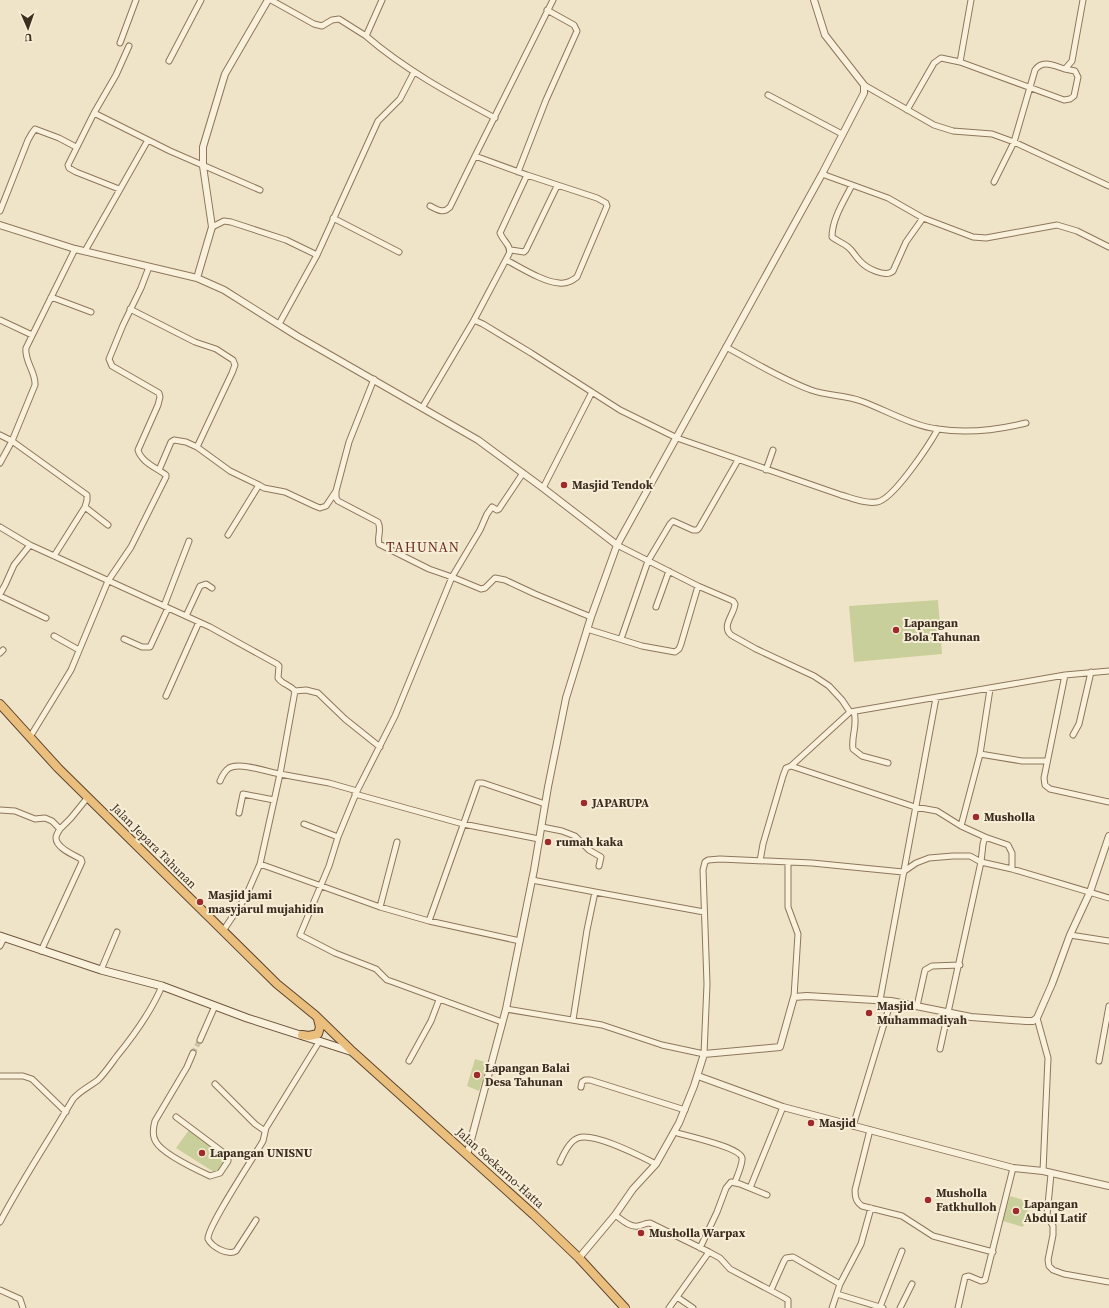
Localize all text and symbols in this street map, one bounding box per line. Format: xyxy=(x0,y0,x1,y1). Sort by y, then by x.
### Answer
north arrow xyxy=(8,8,48,48)
text: U xyxy=(24,30,33,45)
place label: Masjid Tendok xyxy=(572,477,654,493)
marker: Masjid Tendok xyxy=(559,480,569,490)
district label: TAHUNAN xyxy=(386,537,460,557)
place label: Lapangan Bola Tahunan xyxy=(904,615,981,645)
marker: Lapangan Bola Tahunan xyxy=(891,625,901,635)
place label: JAPARUPA xyxy=(591,795,649,811)
marker: JAPARUPA xyxy=(579,798,589,808)
street label: Jalan Jepara Tahunan xyxy=(107,799,200,892)
place label: Musholla xyxy=(984,809,1036,825)
marker: Musholla xyxy=(971,812,981,822)
place label: rumah kaka xyxy=(556,834,624,850)
marker: rumah kaka xyxy=(543,837,553,847)
place label: Masjid jami masyjarul mujahidin xyxy=(208,887,324,917)
marker: Masjid jami masyjarul mujahidin xyxy=(195,897,205,907)
place label: Masjid Muhammadiyah xyxy=(877,998,968,1028)
marker: Masjid Muhammadiyah xyxy=(864,1008,874,1018)
place label: Lapangan Balai Desa Tahunan xyxy=(485,1060,570,1090)
marker: Lapangan Balai Desa Tahunan xyxy=(472,1070,482,1080)
place label: Masjid xyxy=(819,1115,856,1131)
marker: Masjid xyxy=(806,1118,816,1128)
street label: Jalan Soekarno-Hatta xyxy=(452,1123,548,1212)
place label: Lapangan UNISNU xyxy=(210,1145,313,1161)
marker: Lapangan UNISNU xyxy=(197,1148,207,1158)
place label: Musholla Fatkhulloh xyxy=(936,1185,997,1215)
marker: Musholla Fatkhulloh xyxy=(923,1195,933,1205)
place label: Lapangan Abdul Latif xyxy=(1024,1196,1088,1226)
marker: Lapangan Abdul Latif xyxy=(1011,1206,1021,1216)
place label: Musholla Warpax xyxy=(649,1225,746,1241)
marker: Musholla Warpax xyxy=(636,1228,646,1238)

